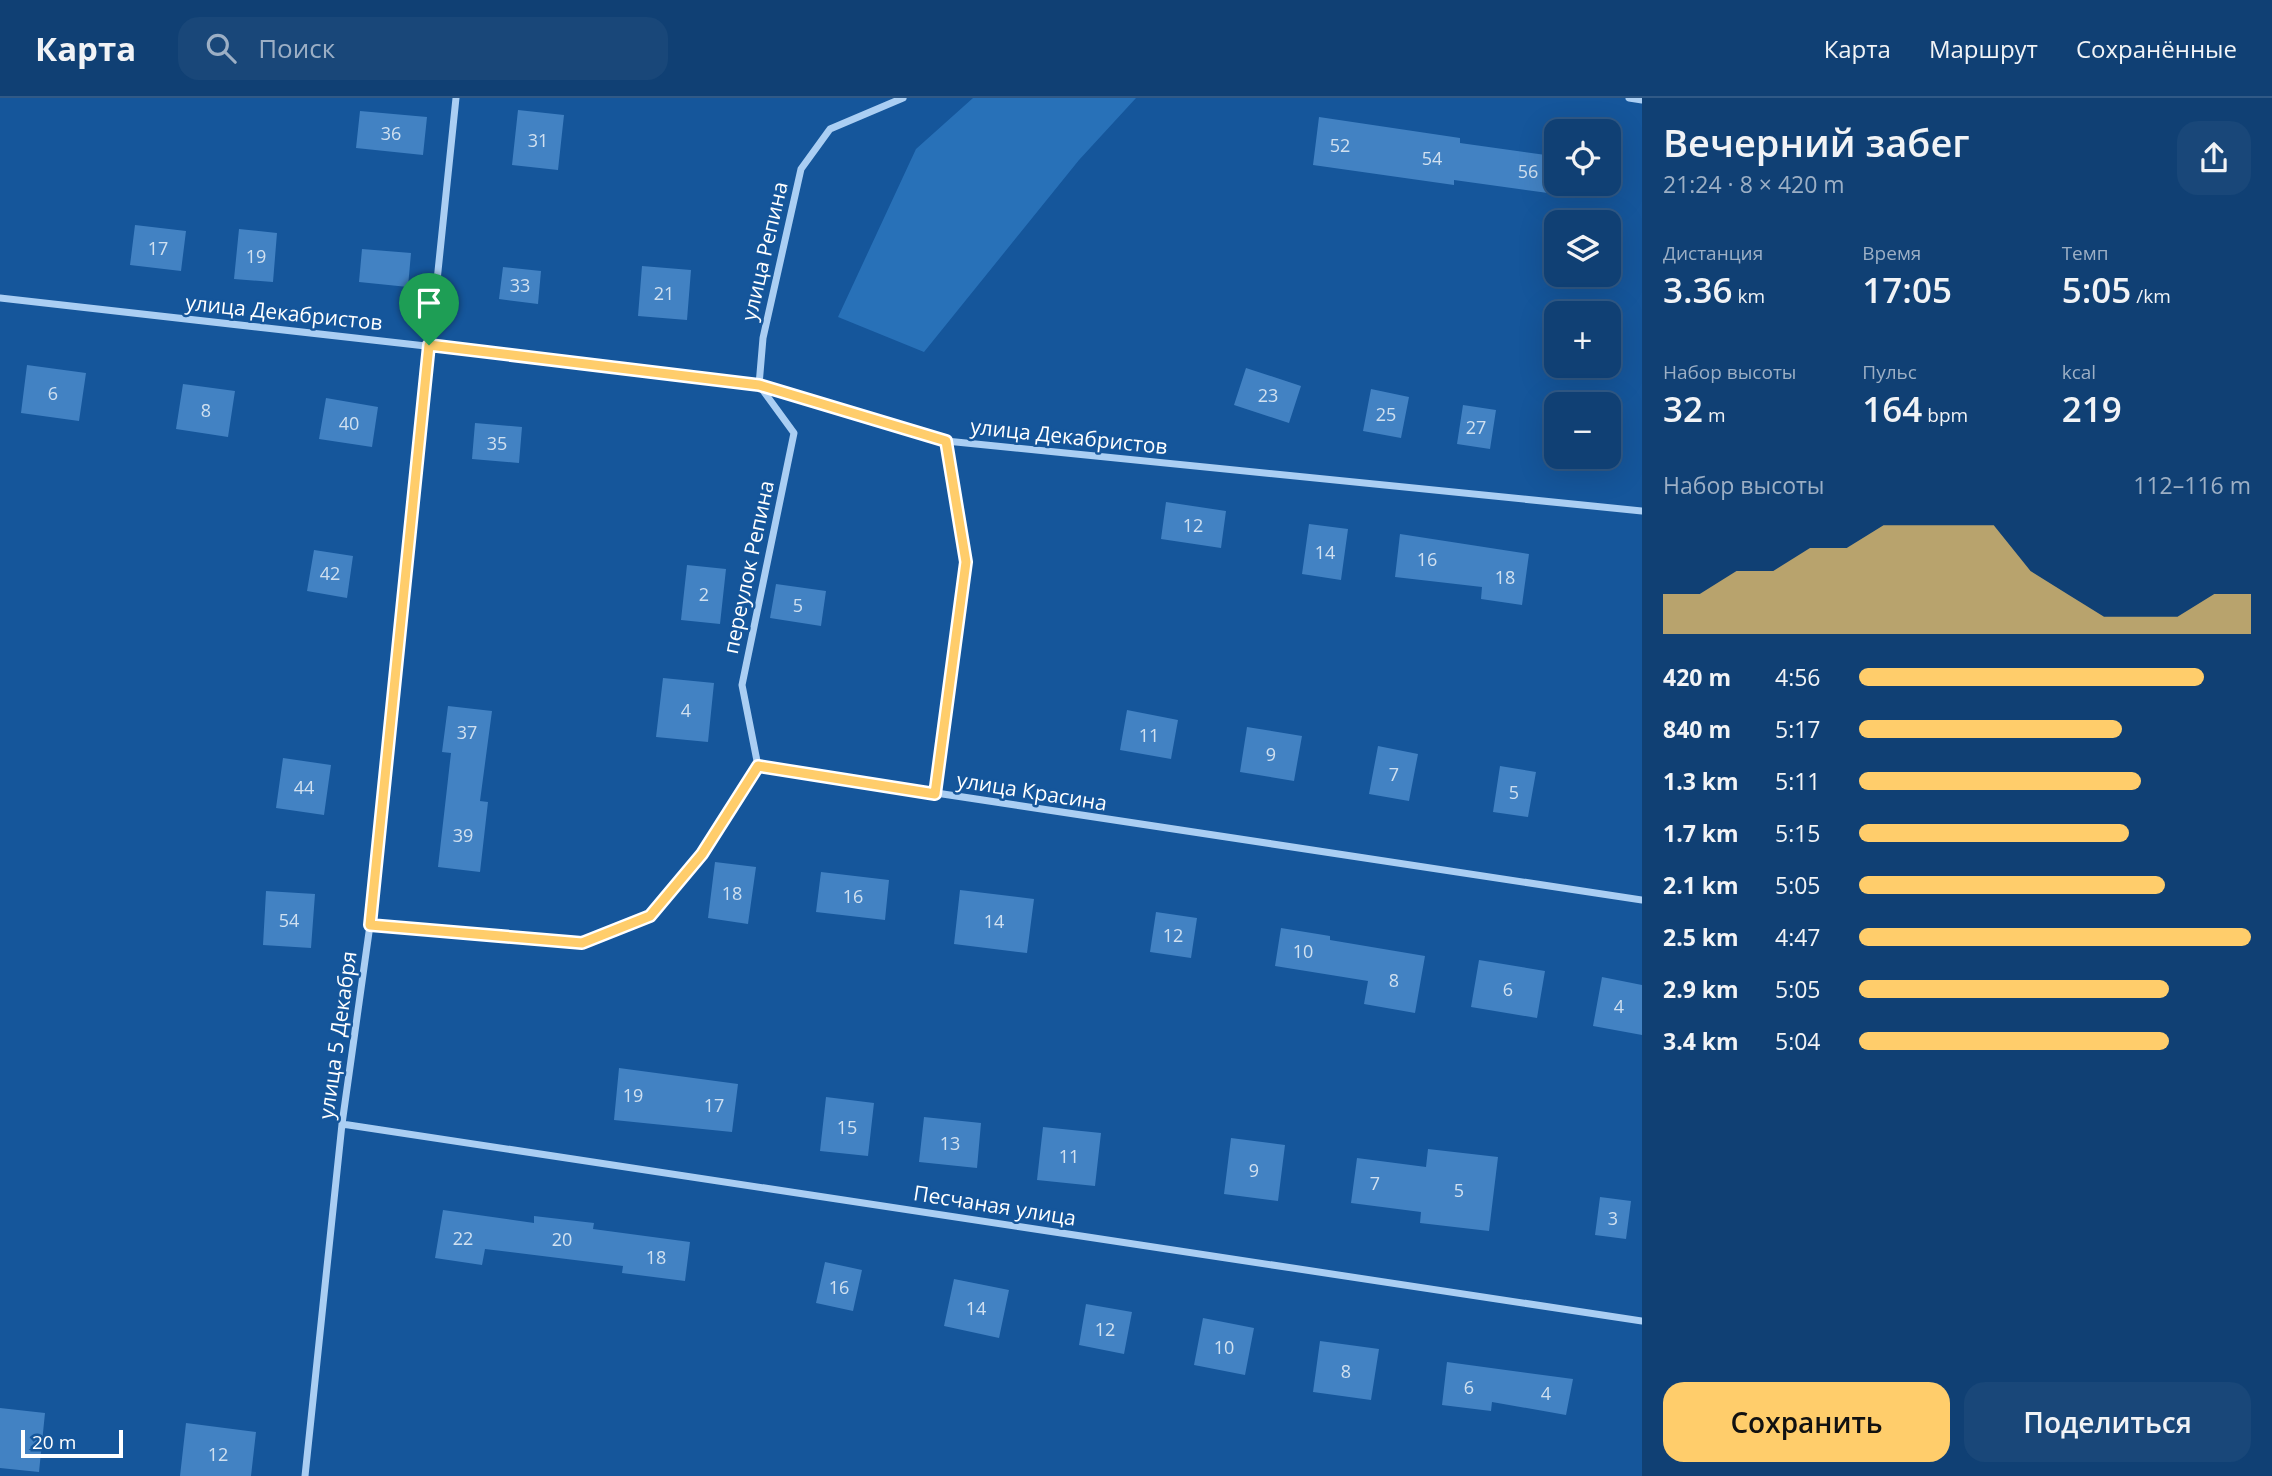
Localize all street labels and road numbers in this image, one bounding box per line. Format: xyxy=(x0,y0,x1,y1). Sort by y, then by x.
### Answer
street label: улица Репина xyxy=(734,179,794,323)
street label: улица Декабристов xyxy=(184,288,384,336)
street label: улица Декабристов xyxy=(969,412,1169,460)
street label: переулок Репина xyxy=(716,478,780,656)
street label: улица Красина xyxy=(955,765,1109,817)
street label: улица 5 Декабря xyxy=(311,949,363,1121)
street label: Песчаная улица xyxy=(912,1178,1078,1232)

